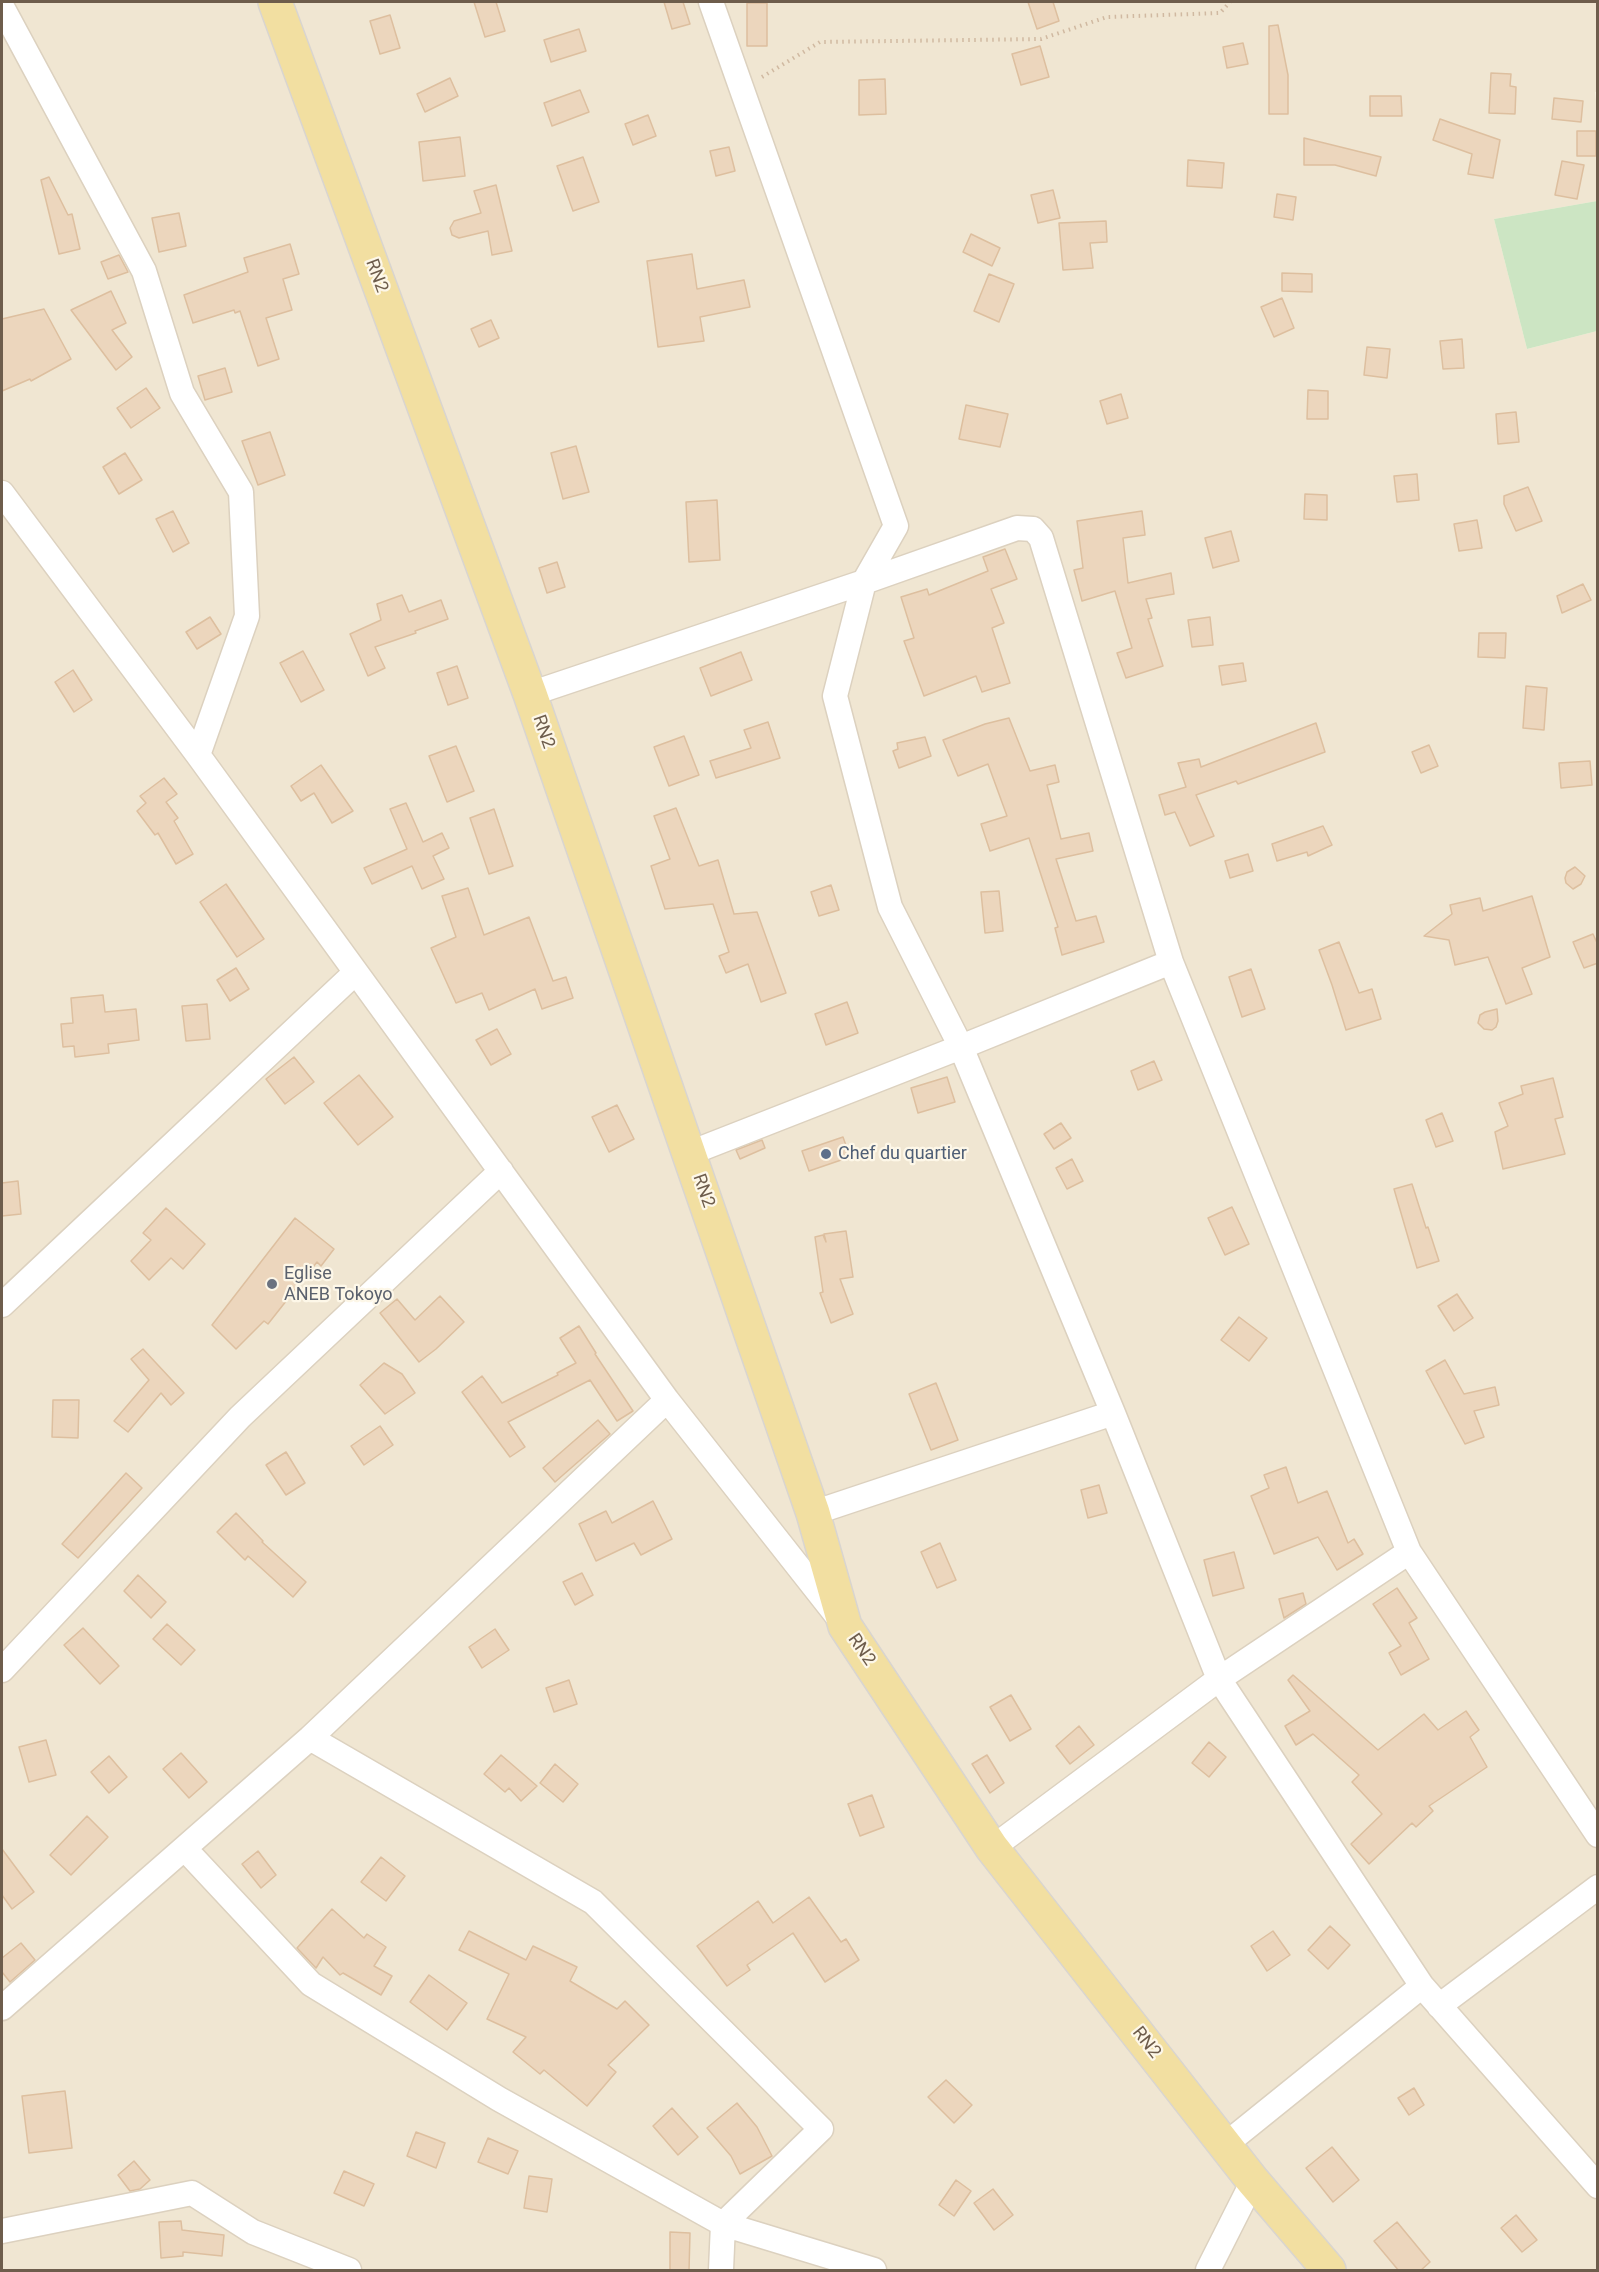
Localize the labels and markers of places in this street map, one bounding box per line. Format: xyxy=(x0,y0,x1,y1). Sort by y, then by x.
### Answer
place label: Chef du quartier xyxy=(838,1143,967,1165)
marker: Chef du quartier xyxy=(819,1147,833,1161)
place label: Eglise ANEB Tokoyo xyxy=(284,1263,393,1306)
marker: Eglise ANEB Tokoyo xyxy=(265,1277,279,1291)

